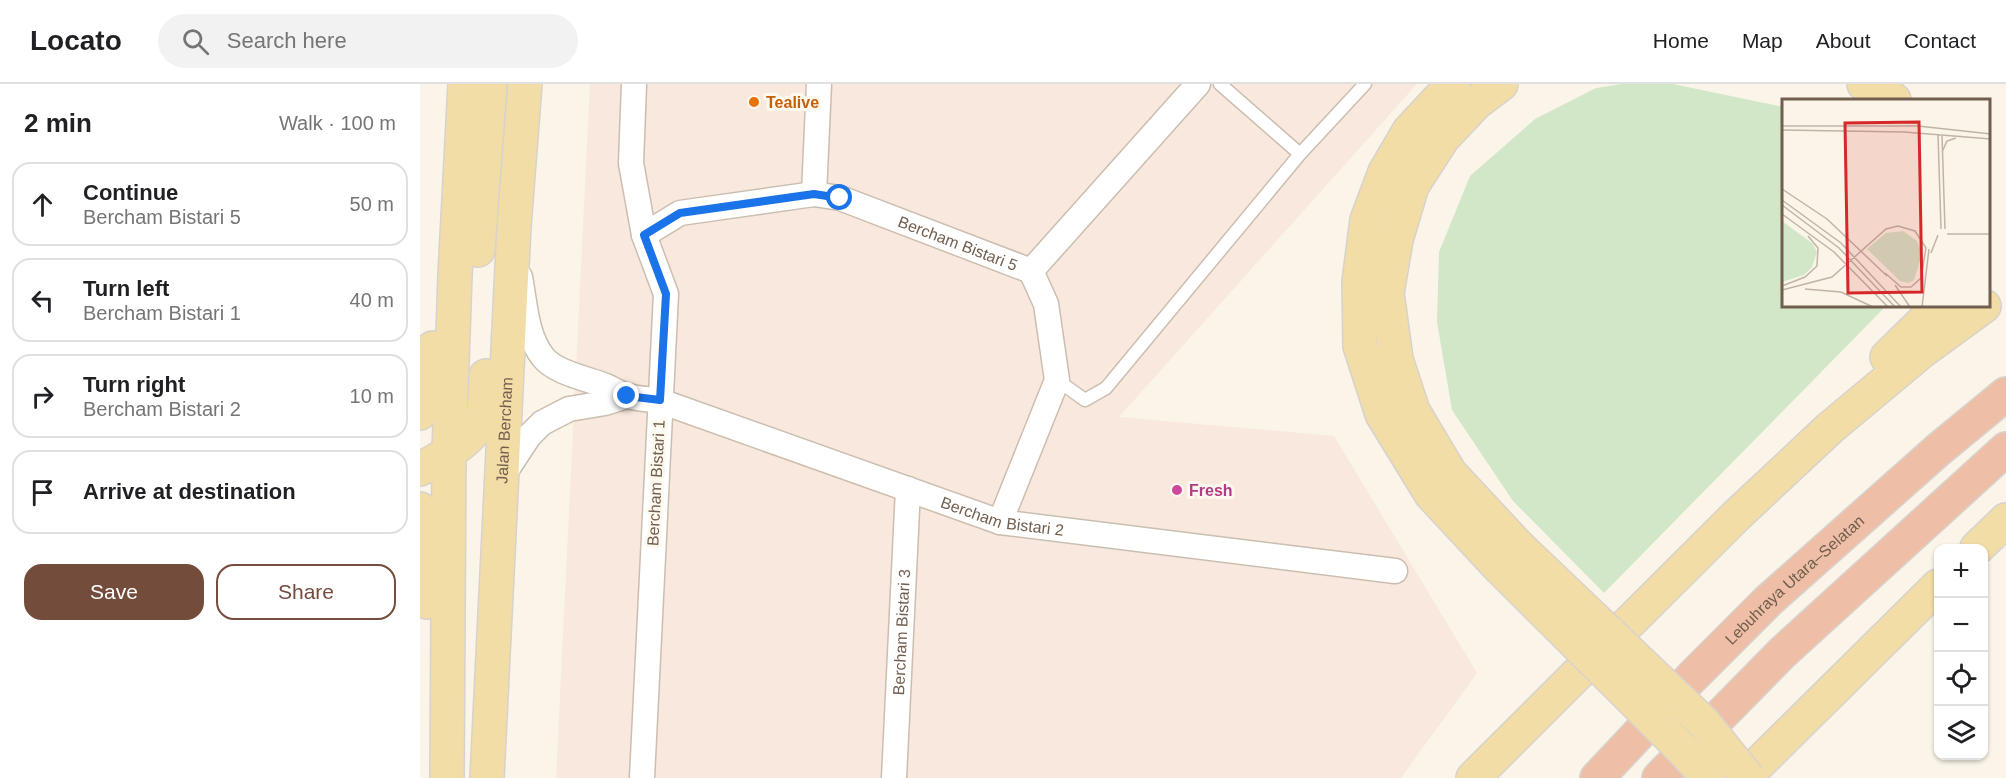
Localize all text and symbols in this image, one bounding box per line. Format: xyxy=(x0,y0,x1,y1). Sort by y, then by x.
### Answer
search box xyxy=(158,14,578,68)
text: Locato xyxy=(30,25,122,56)
icon: search xyxy=(179,25,212,58)
text: Search here xyxy=(227,28,347,53)
text: Home xyxy=(1653,29,1709,52)
text: Map xyxy=(1742,29,1783,52)
text: About xyxy=(1816,29,1871,52)
text: Contact xyxy=(1904,29,1976,52)
place label: Tealive xyxy=(766,94,819,111)
marker: Tealive xyxy=(747,95,761,109)
inset map xyxy=(1782,99,1991,308)
text: 2 min xyxy=(24,108,92,138)
text: Walk · 100 m xyxy=(279,112,396,134)
text: Continue xyxy=(83,180,178,205)
route start xyxy=(826,184,852,210)
icon: ahead xyxy=(26,188,59,221)
text: 50 m xyxy=(350,193,394,215)
text: Bercham Bistari 5 xyxy=(83,206,241,228)
street label: Bercham Bistari 5 xyxy=(896,213,1020,274)
text: Turn left xyxy=(83,276,169,301)
icon: left xyxy=(26,284,59,317)
text: 40 m xyxy=(350,289,394,311)
text: Bercham Bistari 1 xyxy=(83,302,241,324)
text: Turn right xyxy=(83,372,185,397)
street label: Jalan Bercham xyxy=(493,377,515,484)
icon: right xyxy=(26,380,59,413)
route end xyxy=(613,382,639,408)
text: 10 m xyxy=(350,385,394,407)
text: Bercham Bistari 2 xyxy=(83,398,241,420)
street label: Bercham Bistari 1 xyxy=(644,419,668,546)
icon: arrive xyxy=(26,476,59,509)
text: Arrive at destination xyxy=(83,479,296,504)
place label: Fresh xyxy=(1189,482,1233,499)
marker: Fresh xyxy=(1170,483,1184,497)
street label: Bercham Bistari 2 xyxy=(939,493,1065,538)
street label: Lebuhraya Utara–Selatan xyxy=(1721,512,1867,648)
map controls xyxy=(1934,544,1988,760)
button: + xyxy=(1934,544,1988,598)
button: Save xyxy=(24,564,204,620)
button: Share xyxy=(216,564,396,620)
street label: Bercham Bistari 3 xyxy=(890,569,913,696)
button: − xyxy=(1934,598,1988,652)
button: locate xyxy=(1934,652,1988,706)
button: layers xyxy=(1934,706,1988,760)

